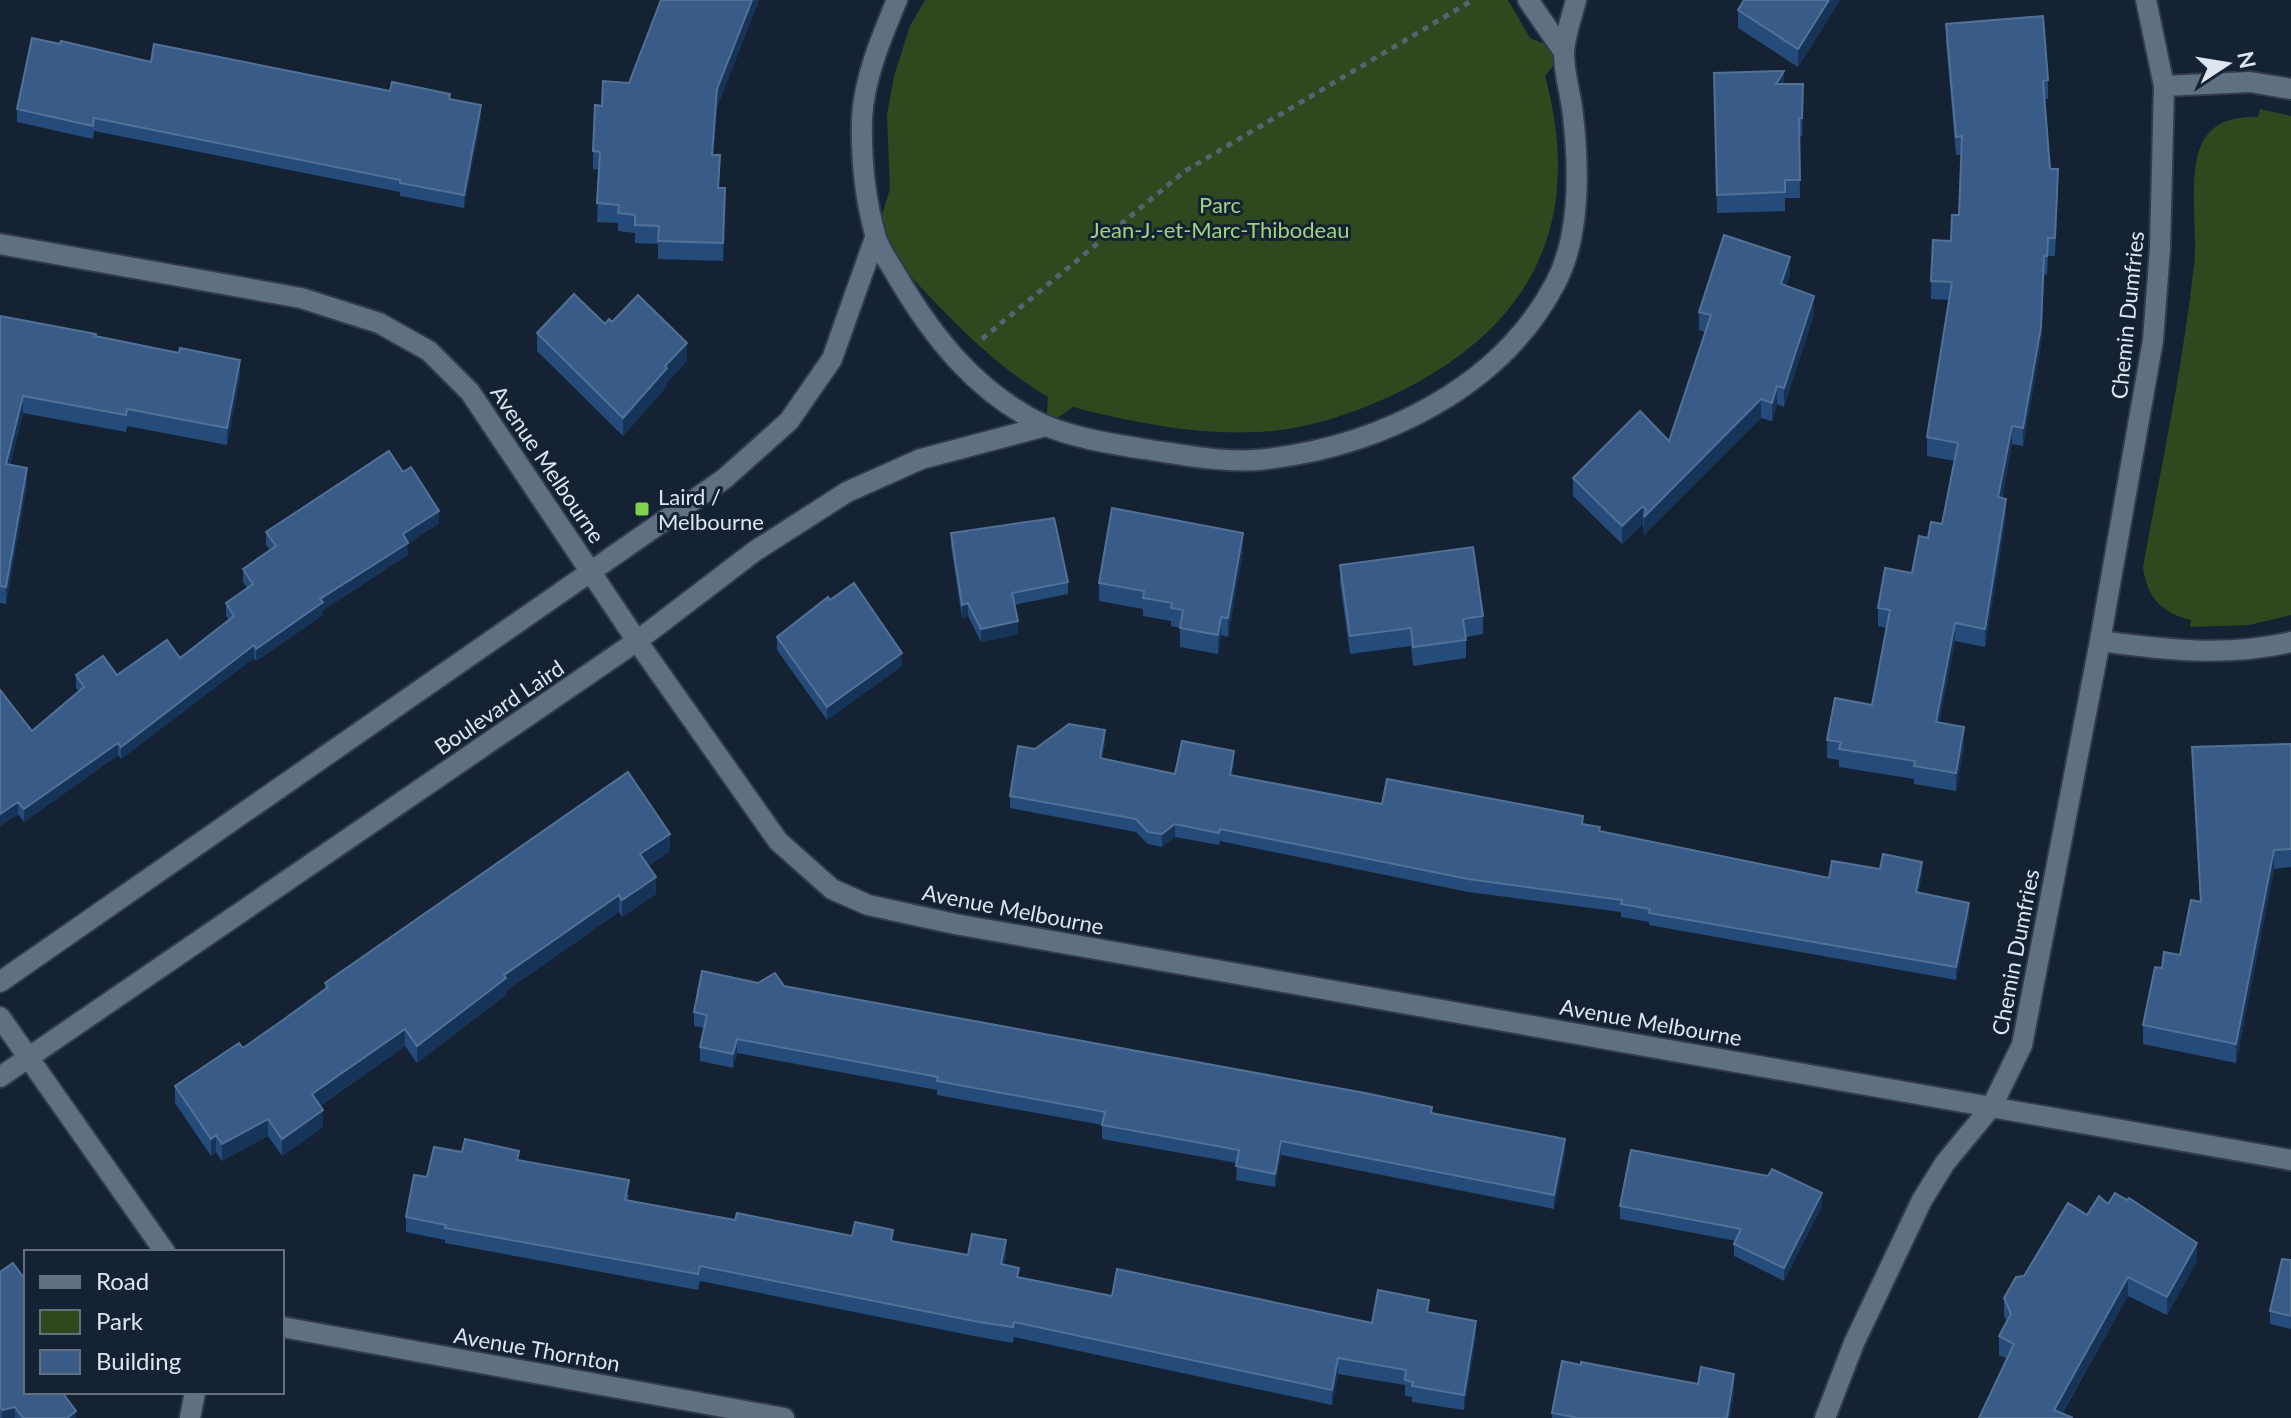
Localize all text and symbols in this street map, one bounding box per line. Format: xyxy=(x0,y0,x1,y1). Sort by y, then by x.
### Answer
north arrow xyxy=(2187,24,2267,104)
text: N xyxy=(2232,49,2262,71)
park label: Parc Jean-J.-et-Marc-Thibodeau xyxy=(1091,191,1349,243)
street label: Chemin Dumfries xyxy=(2105,230,2149,400)
street label: Avenue Melbourne xyxy=(485,380,611,548)
place label: Laird / Melbourne xyxy=(658,483,764,535)
marker: Laird / Melbourne xyxy=(633,500,651,518)
street label: Boulevard Laird xyxy=(429,654,569,760)
street label: Chemin Dumfries xyxy=(1986,867,2044,1037)
street label: Avenue Melbourne xyxy=(920,878,1106,940)
street label: Avenue Melbourne xyxy=(1558,993,1744,1051)
legend xyxy=(24,1250,284,1394)
text: Road xyxy=(96,1266,149,1295)
text: Park xyxy=(96,1306,144,1335)
street label: Avenue Thornton xyxy=(452,1321,622,1377)
text: Building xyxy=(96,1346,181,1375)

